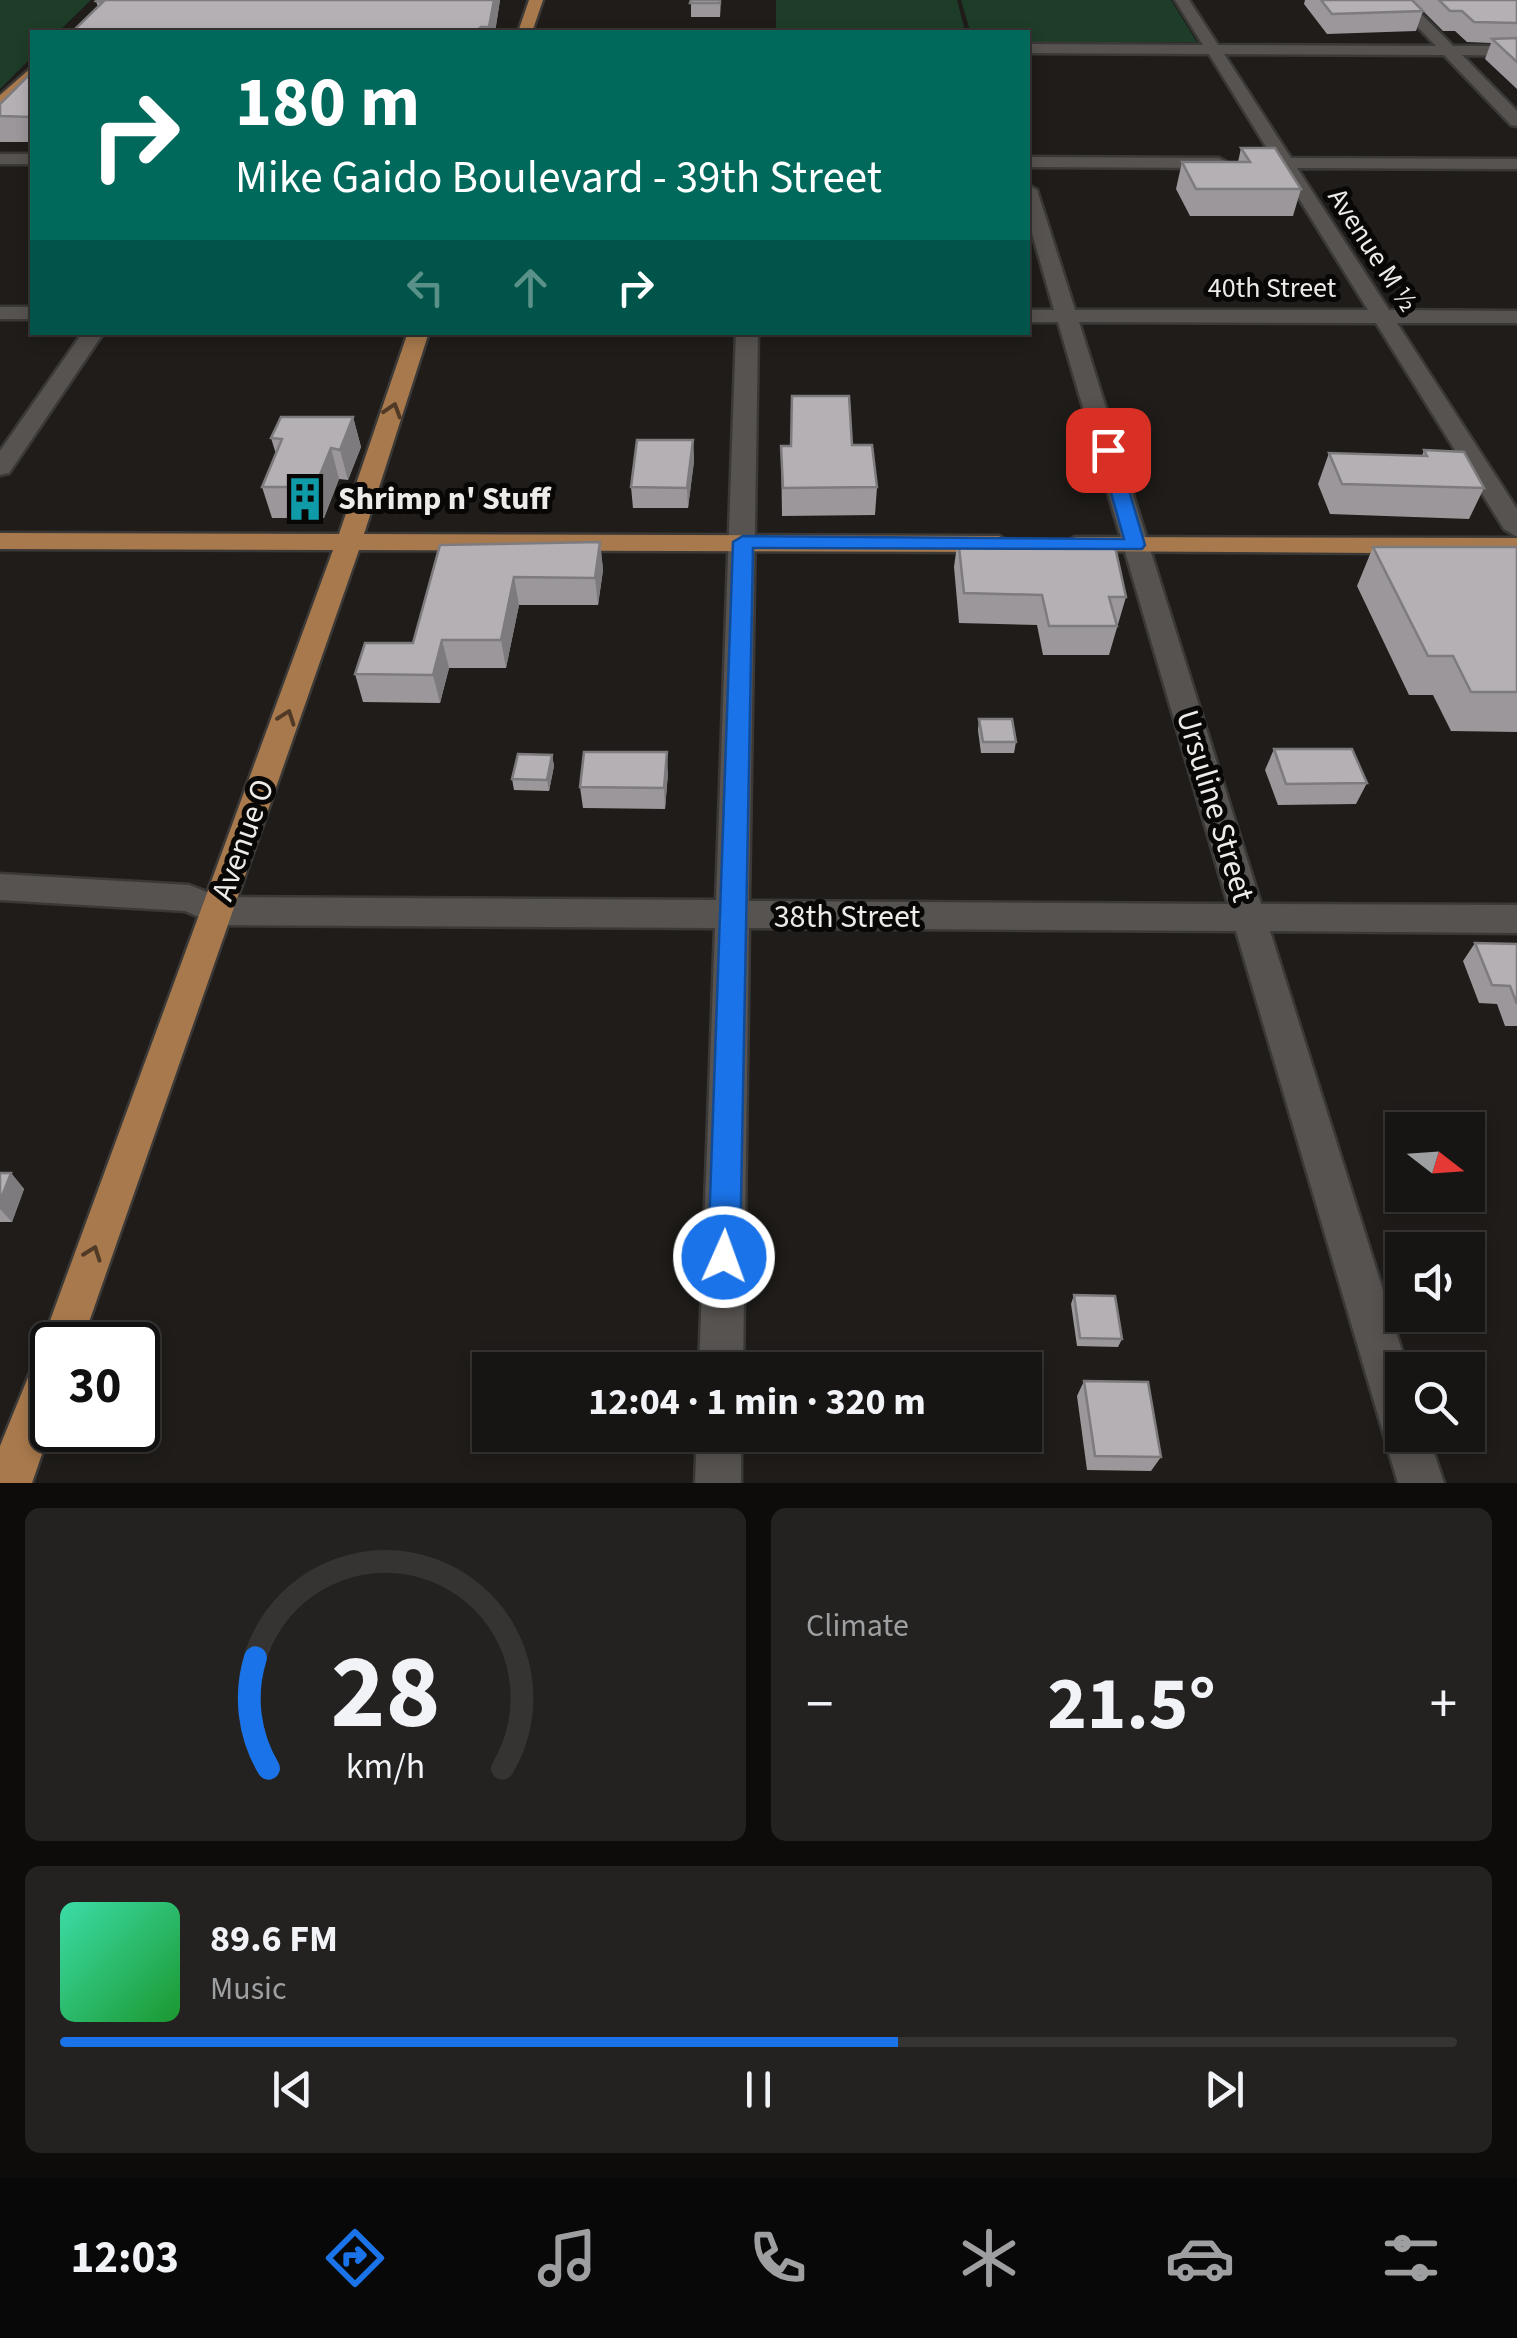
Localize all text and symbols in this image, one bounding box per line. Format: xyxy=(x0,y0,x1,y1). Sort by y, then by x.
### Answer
text: 180 m xyxy=(235,53,420,153)
icon: right xyxy=(70,70,200,200)
text: Mike Gaido Boulevard - 39th Street xyxy=(235,146,882,210)
street label: Avenue M ½ xyxy=(1318,180,1428,320)
icon: left xyxy=(398,260,453,315)
icon: ahead xyxy=(503,260,558,315)
icon: right xyxy=(608,260,663,315)
street label: 40th Street xyxy=(1208,268,1337,308)
one-way arrow xyxy=(382,403,402,420)
pin xyxy=(1066,408,1151,493)
icon: arrive xyxy=(1081,423,1136,478)
building icon: Shrimp n' Stuff xyxy=(281,475,329,523)
place label: Shrimp n' Stuff xyxy=(338,476,552,522)
street label: Ursuline Street xyxy=(1164,704,1266,908)
one-way arrow xyxy=(275,710,296,727)
street label: Avenue O xyxy=(200,773,286,907)
street label: 38th Street xyxy=(774,894,920,940)
north arrow xyxy=(1385,1112,1485,1212)
map controls xyxy=(1385,1112,1485,1452)
position arrow xyxy=(672,1205,776,1309)
button: sound xyxy=(1385,1232,1485,1332)
one-way arrow xyxy=(81,1246,102,1263)
speed limit sign: 30 xyxy=(30,1322,160,1452)
button: search xyxy=(1385,1352,1485,1452)
text: 12:04 · 1 min · 320 m xyxy=(588,1375,926,1429)
text: Climate xyxy=(806,1603,909,1649)
text: 28 xyxy=(331,1620,440,1768)
text: 21.5° xyxy=(1047,1651,1216,1758)
text: − xyxy=(806,1666,833,1744)
text: + xyxy=(1430,1666,1457,1744)
text: km/h xyxy=(346,1741,425,1792)
text: 89.6 FM xyxy=(210,1912,338,1966)
text: Music xyxy=(210,1966,287,2012)
icon: previous xyxy=(265,2062,320,2117)
icon: pause xyxy=(731,2062,786,2117)
icon: next xyxy=(1197,2062,1252,2117)
icon: directions xyxy=(320,2223,390,2293)
icon: music xyxy=(532,2223,602,2293)
icon: phone xyxy=(743,2223,813,2293)
icon: climate xyxy=(954,2223,1024,2293)
icon: car xyxy=(1165,2223,1235,2293)
icon: filters xyxy=(1376,2223,1446,2293)
text: 12:03 xyxy=(71,2226,179,2290)

